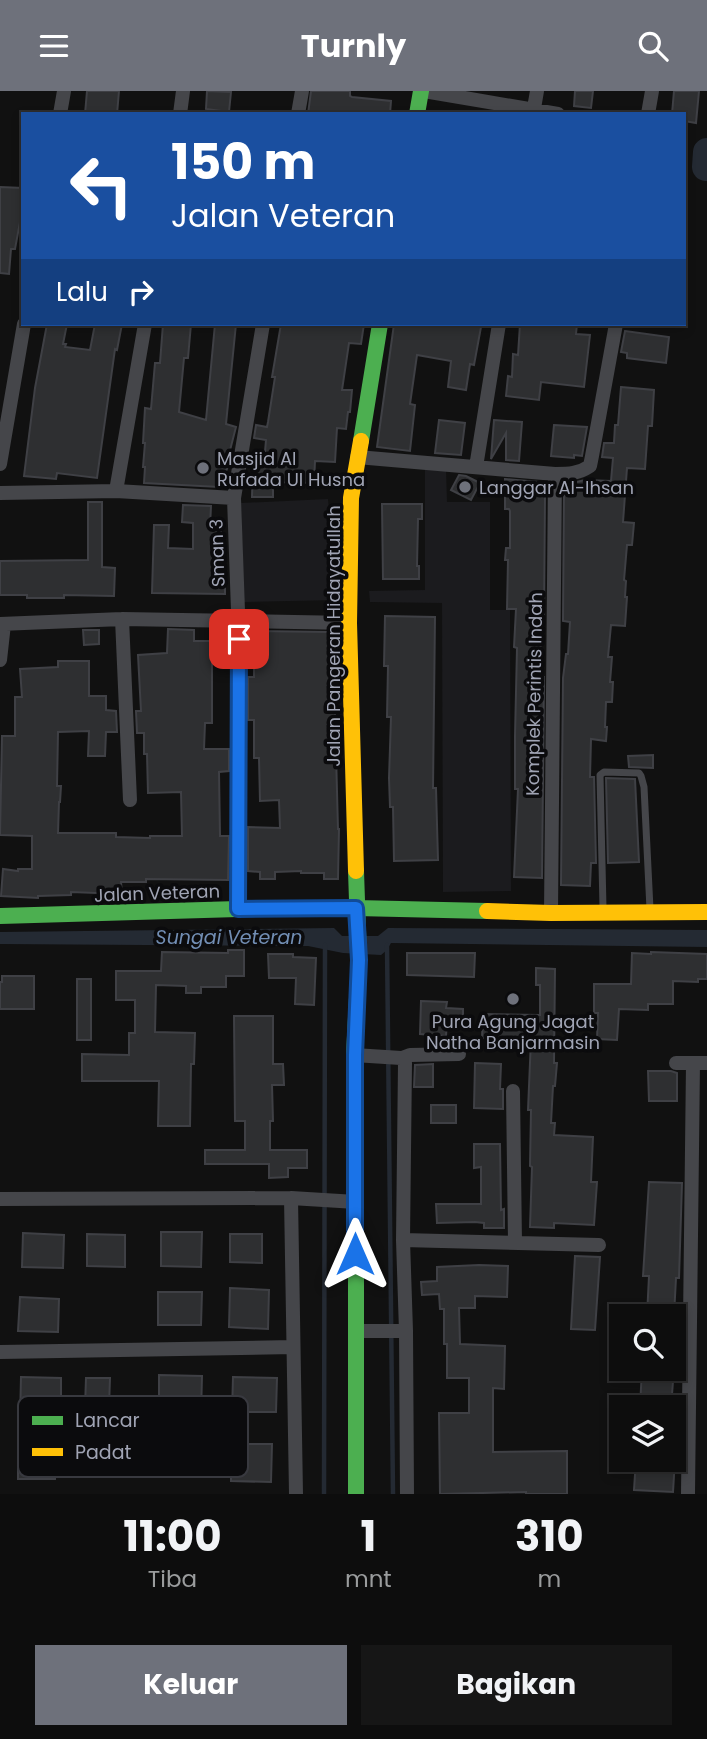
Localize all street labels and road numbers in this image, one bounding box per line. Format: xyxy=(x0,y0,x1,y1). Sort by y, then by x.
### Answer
street label: Jalan Pangeran Hidayatullah xyxy=(321,505,346,767)
street label: Sman 3 xyxy=(203,518,231,588)
street label: Komplek Perintis Indah xyxy=(520,592,548,796)
street label: Jalan Veteran xyxy=(94,878,220,908)

